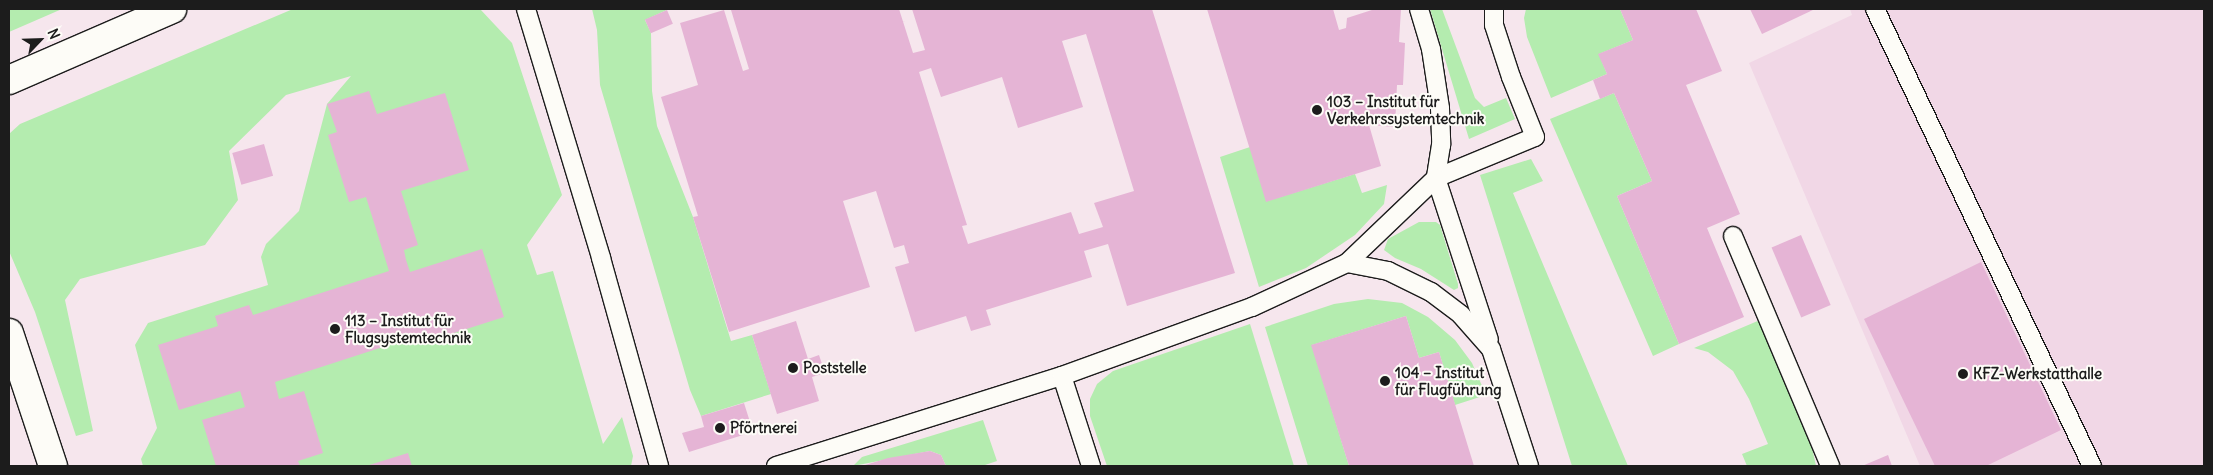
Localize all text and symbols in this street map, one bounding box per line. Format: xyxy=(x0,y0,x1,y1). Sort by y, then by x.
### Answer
north arrow xyxy=(15,15,65,65)
text: N xyxy=(44,26,64,42)
place label: 103 – Institut für Verkehrssystemtechnik xyxy=(1327,92,1484,127)
marker: 103 – Institut für Verkehrssystemtechnik xyxy=(1311,104,1323,116)
place label: 113 – Institut für Flugsystemtechnik xyxy=(345,311,471,346)
marker: 113 – Institut für Flugsystemtechnik xyxy=(329,323,341,335)
place label: Poststelle xyxy=(803,359,867,377)
marker: Poststelle xyxy=(787,362,799,374)
place label: 104 – Institut für Flugführung xyxy=(1395,363,1502,398)
place label: KFZ-Werkstatthalle xyxy=(1973,365,2102,383)
marker: KFZ-Werkstatthalle xyxy=(1957,368,1969,380)
marker: 104 – Institut für Flugführung xyxy=(1379,375,1391,387)
place label: Pförtnerei xyxy=(730,419,797,437)
marker: Pförtnerei xyxy=(714,422,726,434)

